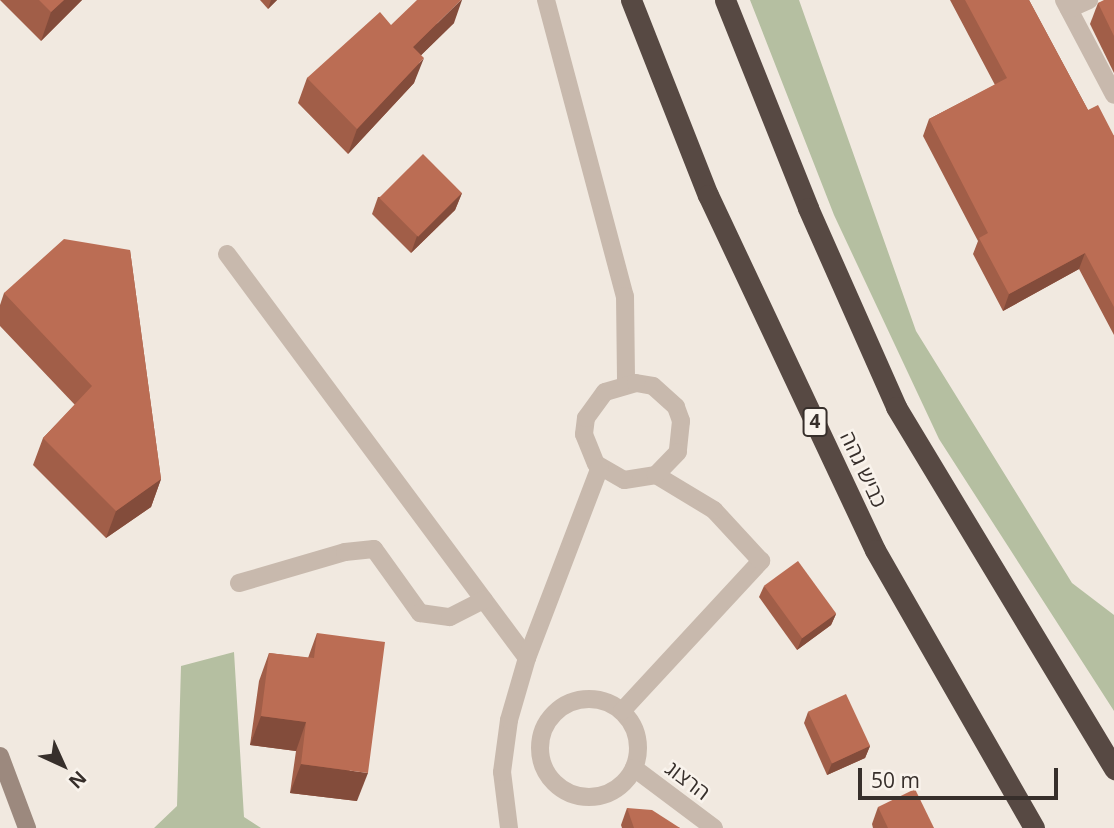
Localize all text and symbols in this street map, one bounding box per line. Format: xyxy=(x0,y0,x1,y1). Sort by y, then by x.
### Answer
road number: 4 xyxy=(801,406,829,438)
street label: כביש גהה xyxy=(835,427,893,511)
north arrow xyxy=(28,730,98,800)
scale bar xyxy=(862,754,1062,798)
street label: הרצוג xyxy=(661,755,715,805)
text: N xyxy=(63,765,93,794)
text: 50 m xyxy=(871,766,920,794)

